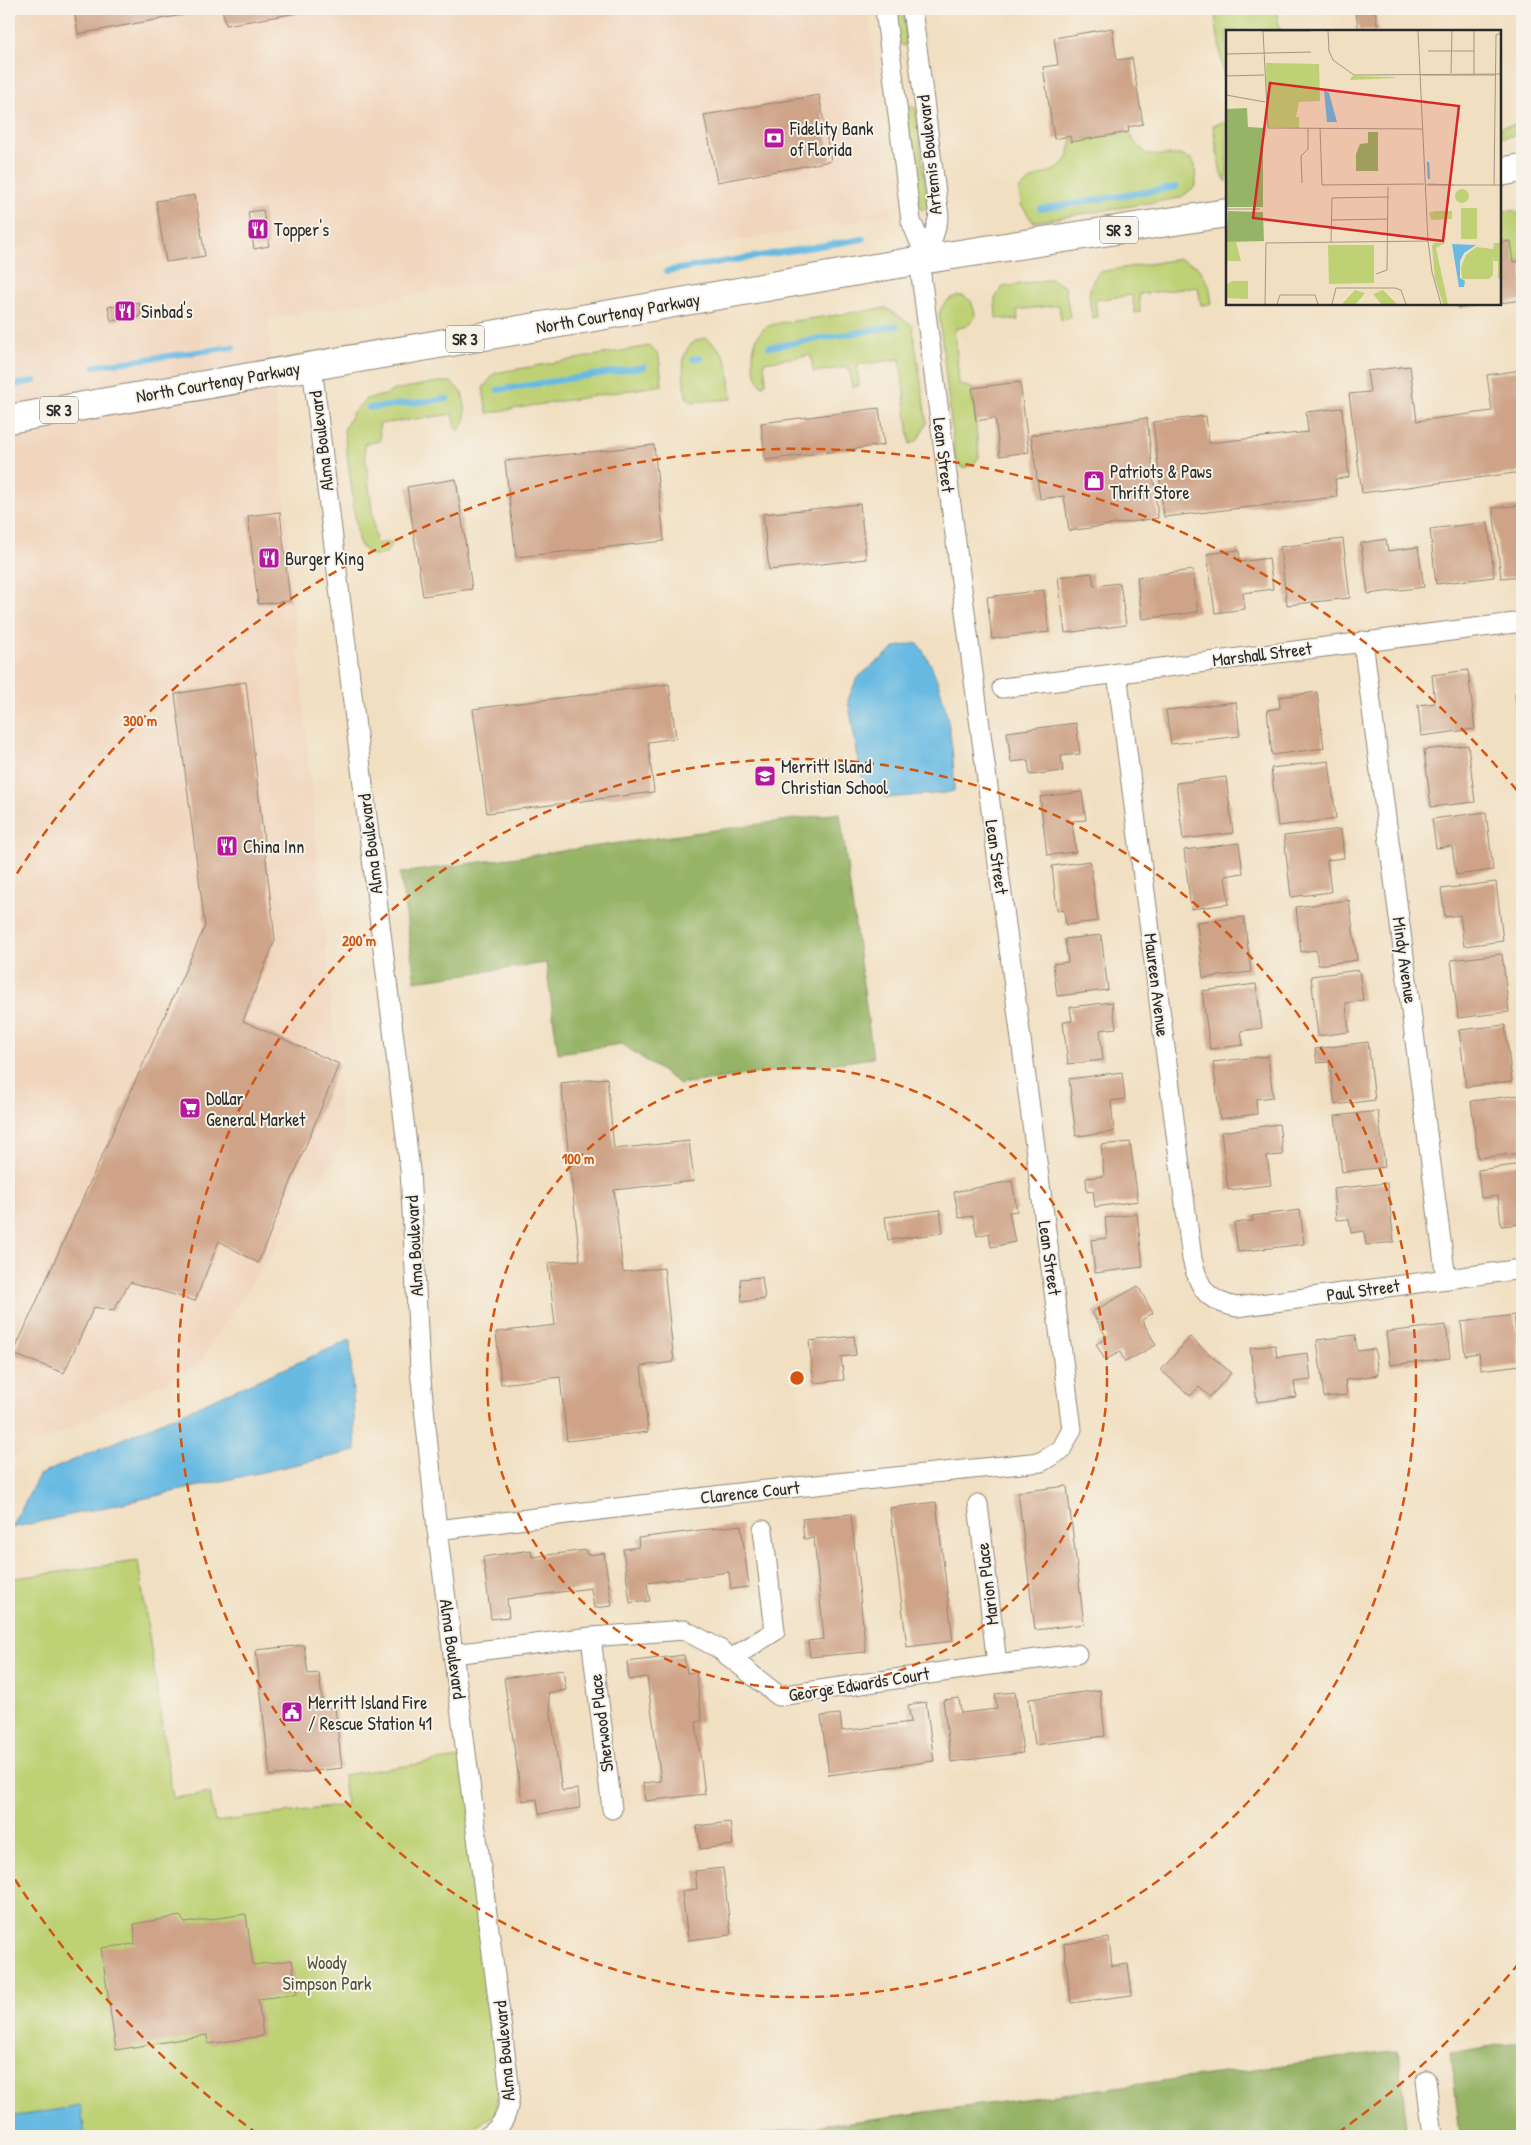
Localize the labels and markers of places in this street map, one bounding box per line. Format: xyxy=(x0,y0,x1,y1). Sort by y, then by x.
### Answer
place label: Fidelity Bank of Florida xyxy=(789,116,874,162)
bank icon: Fidelity Bank of Florida xyxy=(762,126,786,150)
restaurant icon: Topper's xyxy=(246,217,270,241)
place label: Topper's xyxy=(274,217,329,242)
restaurant icon: Sinbad's xyxy=(113,299,137,323)
place label: Sinbad's xyxy=(141,299,193,324)
place label: Patriots & Paws Thrift Store xyxy=(1110,459,1212,505)
shop icon: Patriots & Paws Thrift Store xyxy=(1082,469,1106,493)
restaurant icon: Burger King xyxy=(257,546,281,570)
place label: Burger King xyxy=(285,546,364,571)
place label: Merritt Island Christian School xyxy=(781,754,888,800)
school or university icon: Merritt Island Christian School xyxy=(753,764,777,788)
restaurant icon: China Inn xyxy=(215,834,239,858)
place label: China Inn xyxy=(243,834,304,859)
place label: Dollar General Market xyxy=(206,1086,306,1132)
supermarket icon: Dollar General Market xyxy=(178,1096,202,1120)
centre of rings xyxy=(788,1369,806,1387)
place label: Merritt Island Fire / Rescue Station 41 xyxy=(308,1690,432,1736)
public building icon: Merritt Island Fire / Rescue Station 41 xyxy=(280,1700,304,1724)

